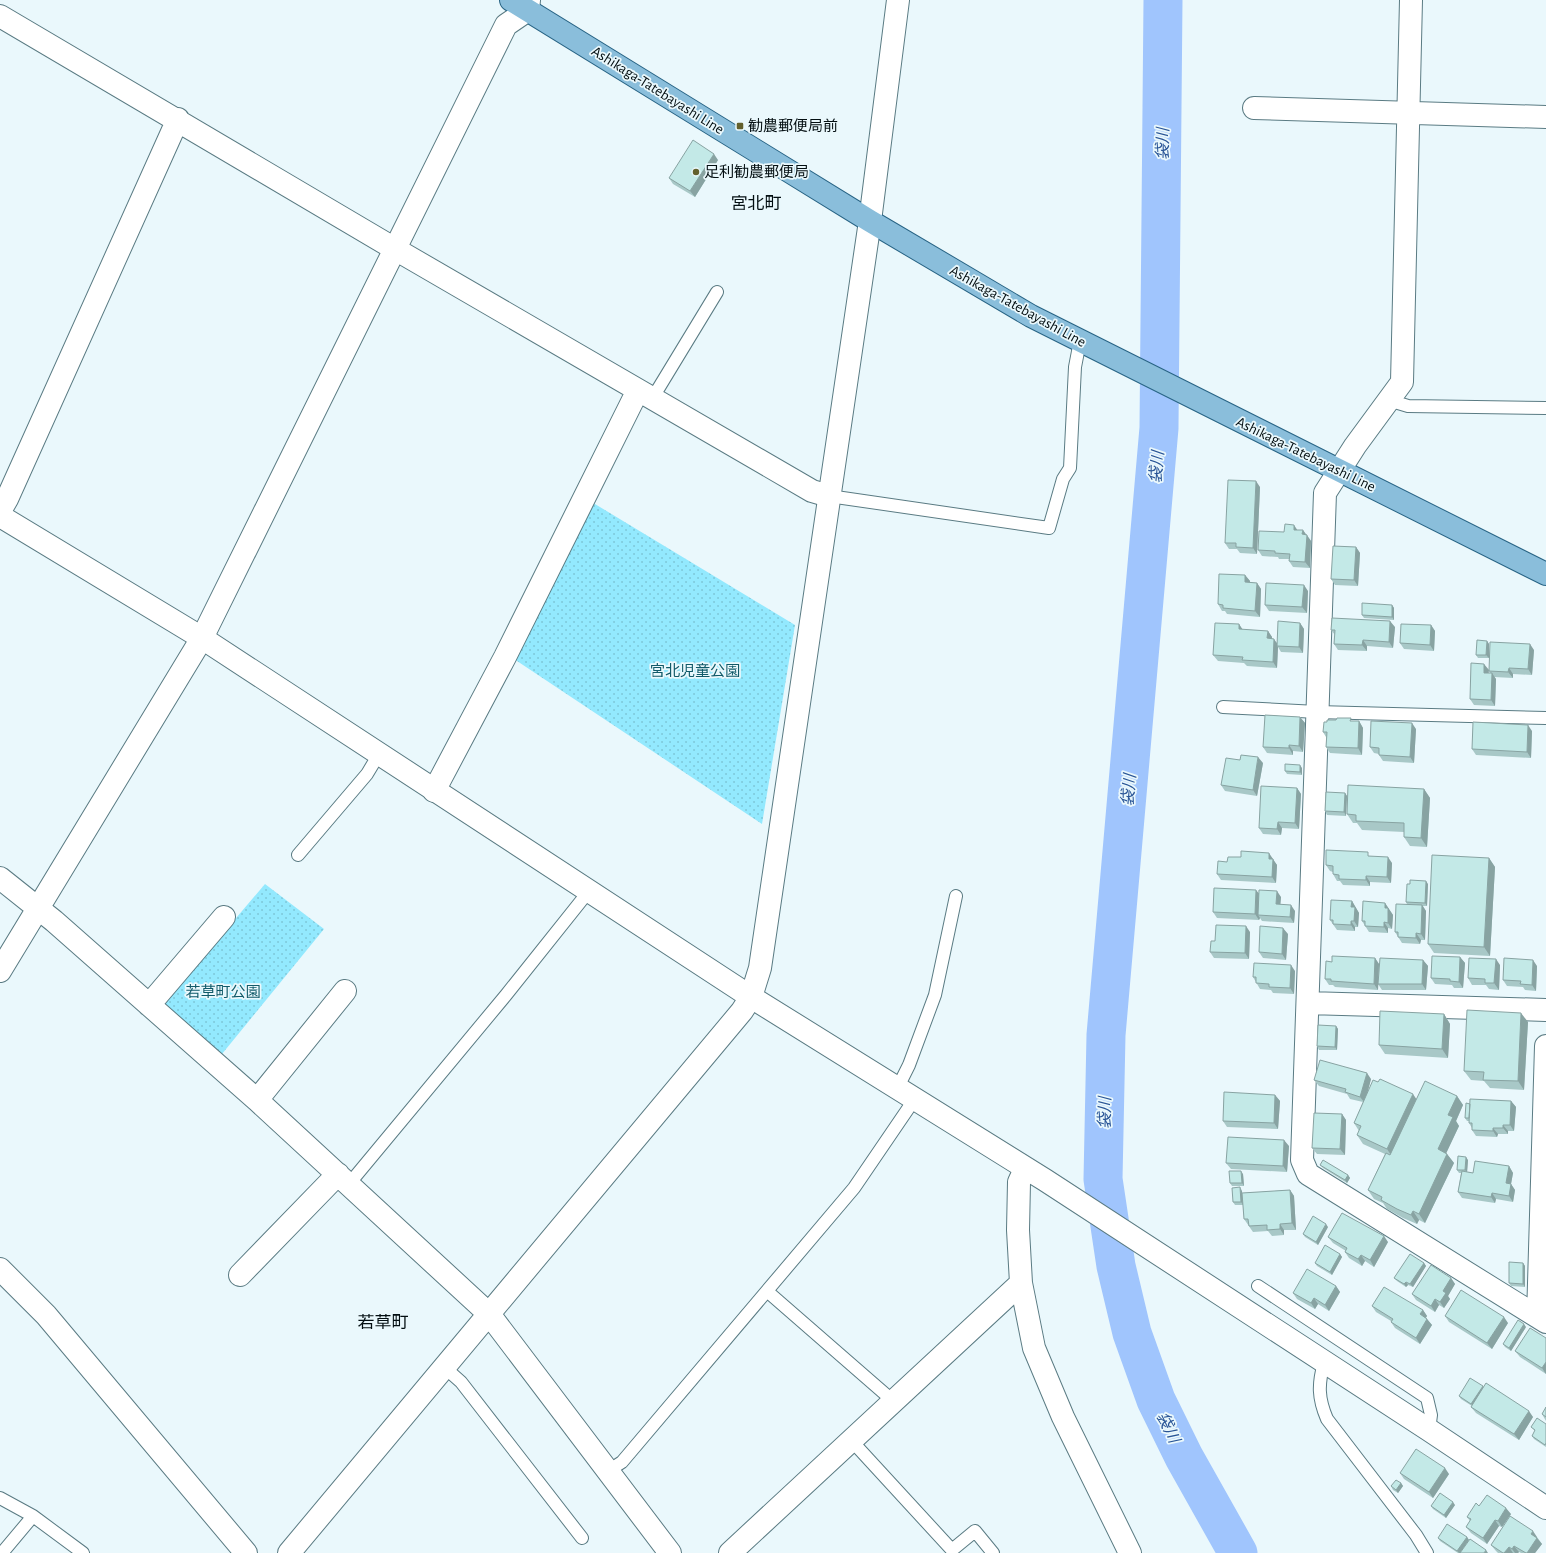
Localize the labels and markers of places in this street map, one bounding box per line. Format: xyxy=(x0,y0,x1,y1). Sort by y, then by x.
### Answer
place label: 勧農郵便局前 xyxy=(748,117,838,134)
marker: 勧農郵便局前 xyxy=(735,121,745,131)
place label: 足利勧農郵便局 xyxy=(704,163,809,180)
marker: 足利勧農郵便局 xyxy=(691,167,701,177)

